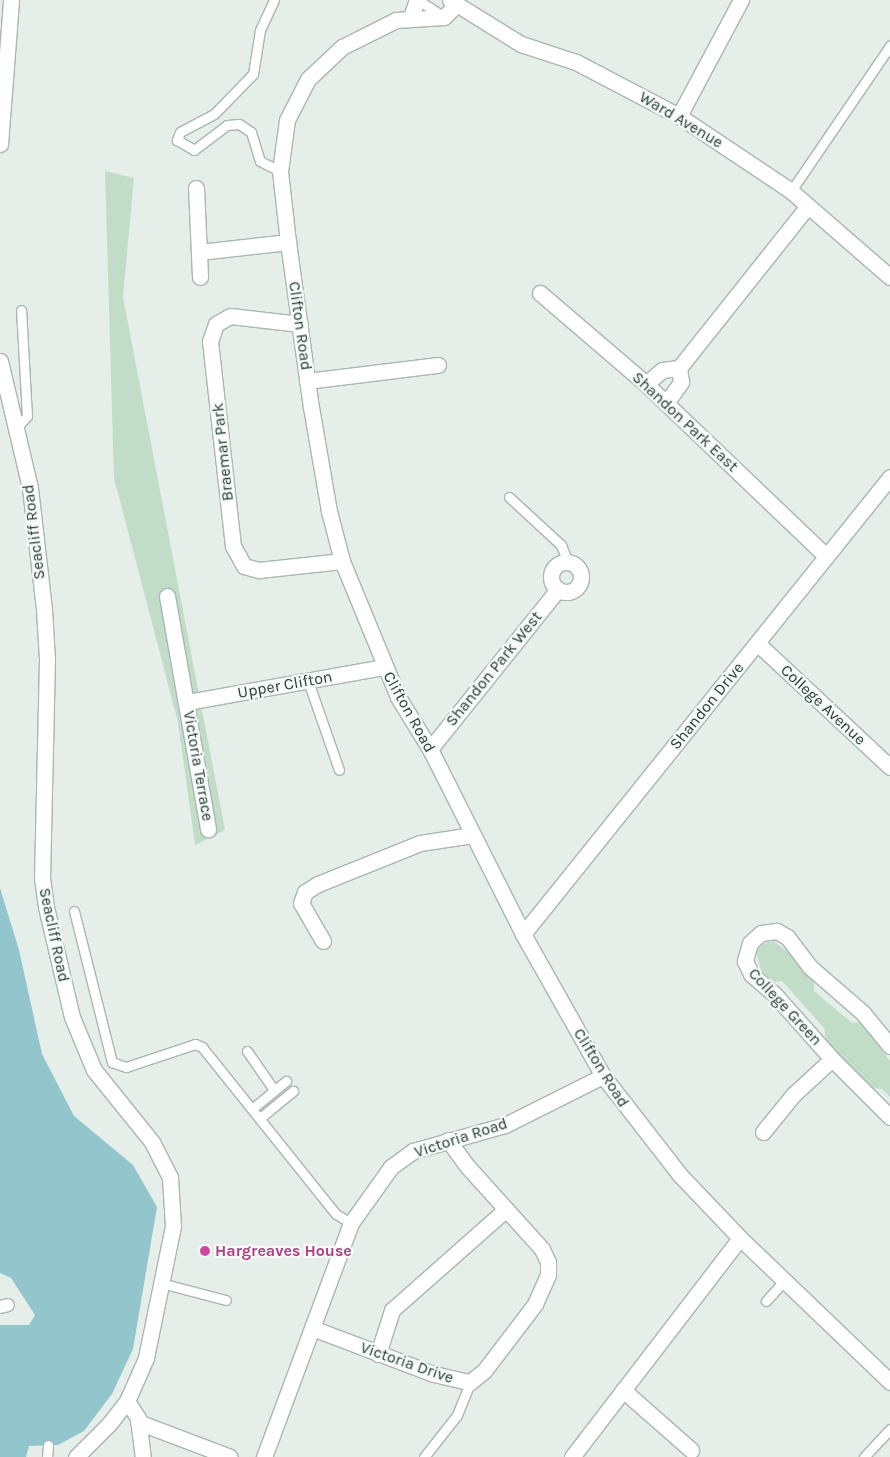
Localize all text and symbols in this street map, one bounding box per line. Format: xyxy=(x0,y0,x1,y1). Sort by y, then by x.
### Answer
street label: Ward Avenue xyxy=(636,87,726,153)
street label: Clifton Road xyxy=(284,280,316,372)
street label: Shandon Park East xyxy=(628,368,742,476)
street label: Braemar Park xyxy=(208,402,238,502)
street label: Seacliff Road xyxy=(19,483,49,581)
street label: Shandon Park West xyxy=(442,608,546,730)
street label: Shandon Drive xyxy=(666,658,748,754)
street label: College Avenue xyxy=(776,661,870,749)
street label: Upper Clifton xyxy=(236,667,334,703)
street label: Clifton Road xyxy=(379,668,439,756)
street label: Victoria Terrace xyxy=(179,709,217,823)
street label: Seacliff Road xyxy=(35,886,73,984)
street label: College Green xyxy=(744,964,826,1050)
street label: Clifton Road xyxy=(569,1025,633,1111)
street label: Victoria Road xyxy=(412,1114,510,1162)
place label: Hargreaves House xyxy=(215,1241,352,1261)
marker: Hargreaves House xyxy=(199,1245,211,1257)
street label: Victoria Drive xyxy=(358,1338,456,1388)

